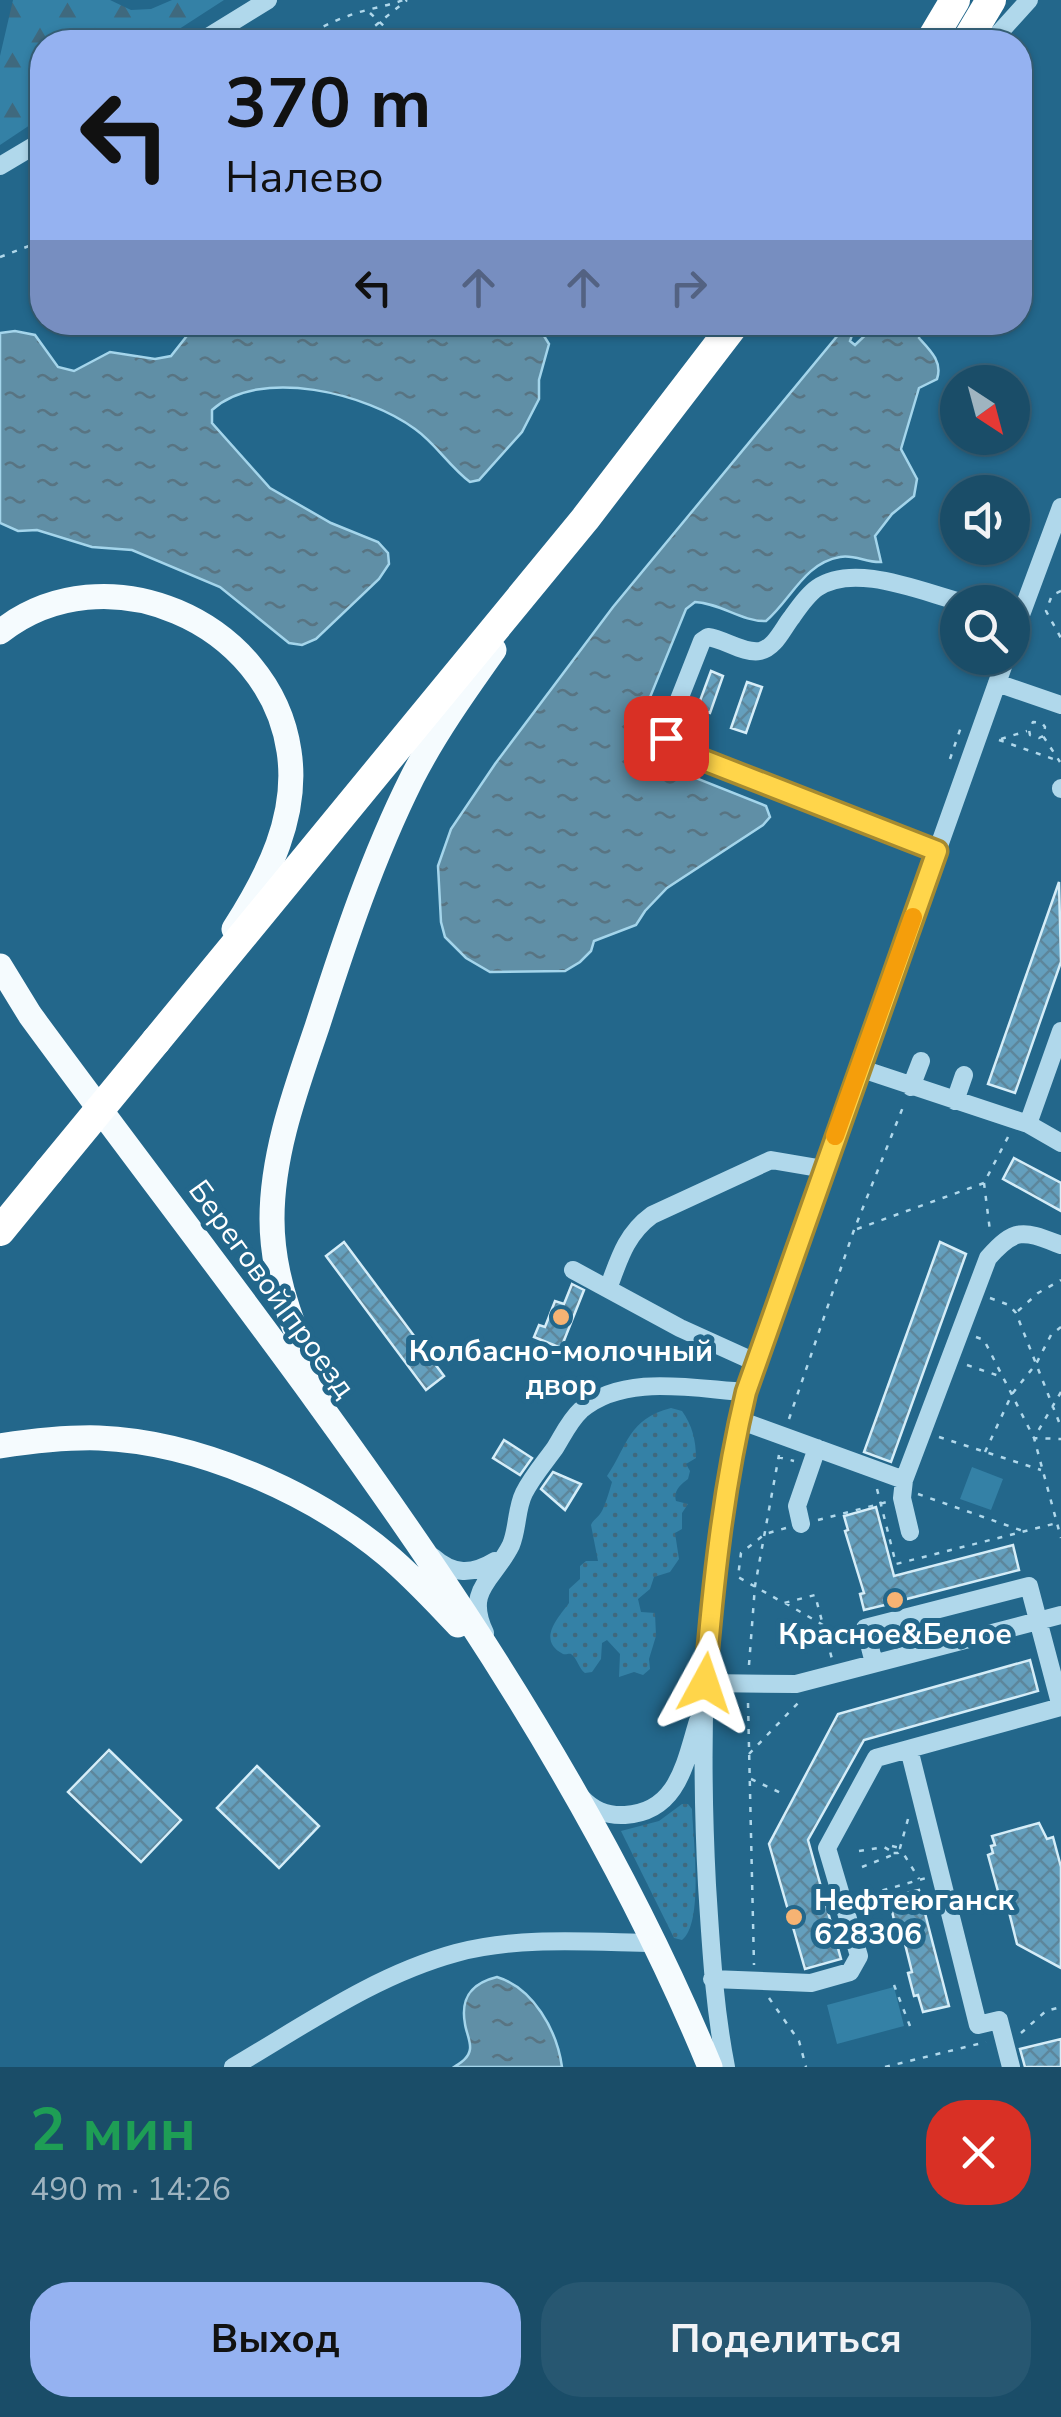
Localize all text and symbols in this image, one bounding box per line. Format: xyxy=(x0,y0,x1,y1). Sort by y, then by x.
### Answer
text: 370 m xyxy=(225,56,431,152)
icon: left xyxy=(60,70,190,200)
text: Налево xyxy=(225,147,384,208)
icon: left xyxy=(346,260,401,315)
icon: ahead xyxy=(451,260,506,315)
icon: ahead xyxy=(556,260,611,315)
icon: right xyxy=(661,260,716,315)
north arrow xyxy=(940,365,1030,455)
map controls xyxy=(940,365,1030,675)
button: sound xyxy=(940,475,1030,565)
button: search xyxy=(940,585,1030,675)
pin xyxy=(624,696,709,781)
icon: arrive xyxy=(639,711,694,766)
street label: Береговой проезд xyxy=(179,1172,365,1407)
marker: Колбасно-молочный двор xyxy=(550,1306,572,1328)
place label: Колбасно-молочный двор xyxy=(409,1331,713,1406)
marker: Красное&Белое xyxy=(884,1589,906,1611)
place label: Красное&Белое xyxy=(778,1614,1012,1655)
position arrow xyxy=(653,1631,757,1735)
place label: Нефтеюганск 628306 xyxy=(814,1880,1015,1955)
marker: Нефтеюганск 628306 xyxy=(783,1906,805,1928)
text: 2 мин xyxy=(30,2089,196,2171)
button: close xyxy=(926,2100,1031,2205)
text: 490 m · 14:26 xyxy=(30,2168,231,2211)
button: Выход xyxy=(30,2282,521,2397)
button: Поделиться xyxy=(541,2282,1031,2397)

